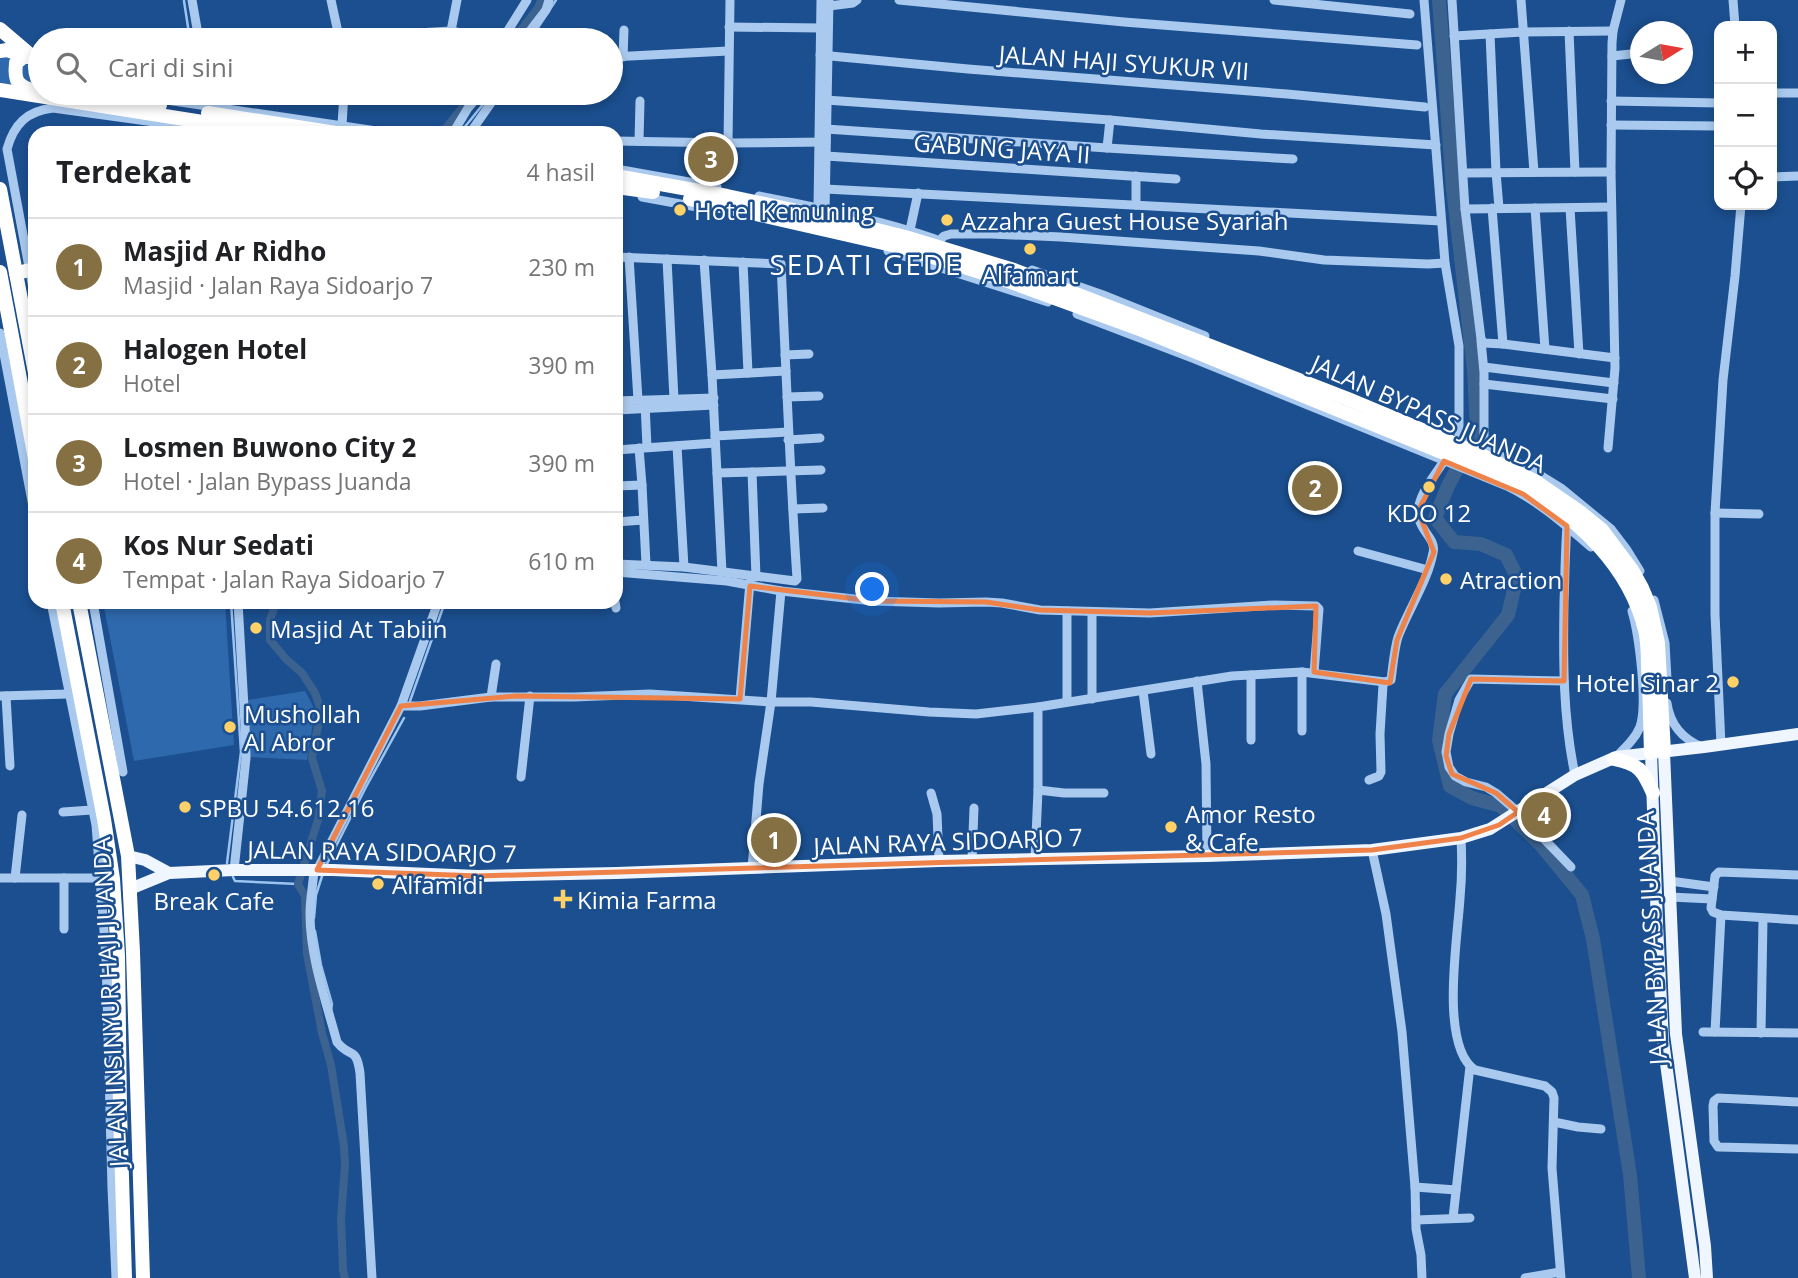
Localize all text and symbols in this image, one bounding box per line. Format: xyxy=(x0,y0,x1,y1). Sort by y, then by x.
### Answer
north arrow xyxy=(1630,21,1693,84)
map controls xyxy=(1714,21,1777,210)
button: + xyxy=(1714,21,1777,84)
search box xyxy=(28,28,623,105)
street label: JALAN HAJI SYUKUR VII xyxy=(996,37,1250,87)
icon: search xyxy=(52,48,90,86)
text: Cari di sini xyxy=(108,49,233,85)
button: − xyxy=(1714,84,1777,147)
street label: GABUNG JAYA II xyxy=(912,125,1092,171)
pin: 3 xyxy=(688,133,734,185)
button: locate xyxy=(1714,147,1777,210)
text: Terdekat xyxy=(56,151,191,192)
text: 4 hasil xyxy=(526,156,595,188)
place label: Hotel Kemuning xyxy=(694,194,874,227)
marker: Hotel Kemuning xyxy=(672,202,688,218)
place label: Azzahra Guest House Syariah xyxy=(961,204,1288,237)
marker: Azzahra Guest House Syariah xyxy=(939,212,955,228)
text: Masjid Ar Ridho xyxy=(123,233,326,269)
marker: Alfamart xyxy=(1022,241,1038,257)
district label: SEDATI GEDE xyxy=(769,245,963,283)
text: 1 xyxy=(72,251,86,283)
text: 230 m xyxy=(528,251,595,283)
place label: Alfamart xyxy=(982,258,1078,291)
text: Masjid · Jalan Raya Sidoarjo 7 xyxy=(123,269,433,301)
text: Halogen Hotel xyxy=(123,331,307,367)
street label: JALAN BYPASS JUANDA xyxy=(1304,345,1553,480)
text: 2 xyxy=(72,349,86,381)
text: 390 m xyxy=(528,349,595,381)
text: Hotel xyxy=(123,367,181,399)
text: Losmen Buwono City 2 xyxy=(123,429,417,465)
text: 3 xyxy=(72,447,86,479)
text: 390 m xyxy=(528,447,595,479)
pin: 2 xyxy=(1292,462,1338,514)
text: Hotel · Jalan Bypass Juanda xyxy=(123,465,411,497)
marker: KDO 12 xyxy=(1421,479,1437,495)
place label: KDO 12 xyxy=(1387,496,1471,529)
text: Kos Nur Sedati xyxy=(123,527,314,563)
text: 4 xyxy=(72,545,86,577)
text: 610 m xyxy=(528,545,595,577)
text: Tempat · Jalan Raya Sidoarjo 7 xyxy=(123,563,445,595)
place label: Atraction xyxy=(1460,563,1562,596)
marker: Atraction xyxy=(1438,571,1454,587)
your location xyxy=(855,572,889,606)
place label: Masjid At Tabiin xyxy=(270,612,447,645)
marker: Masjid At Tabiin xyxy=(248,620,264,636)
place label: Hotel Sinar 2 xyxy=(1576,666,1719,699)
marker: Hotel Sinar 2 xyxy=(1725,674,1741,690)
place label: Mushollah Al Abror xyxy=(244,697,361,758)
marker: Mushollah Al Abror xyxy=(222,719,238,735)
pin: 4 xyxy=(1521,789,1567,841)
place label: SPBU 54.612.16 xyxy=(199,791,375,824)
place label: Amor Resto & Cafe xyxy=(1185,797,1316,858)
marker: SPBU 54.612.16 xyxy=(177,799,193,815)
street label: JALAN BYPASS JUANDA xyxy=(1628,809,1674,1068)
pin: 1 xyxy=(751,814,797,866)
marker: Amor Resto & Cafe xyxy=(1163,819,1179,835)
street label: JALAN RAYA SIDOARJO 7 xyxy=(811,820,1083,862)
street label: JALAN RAYA SIDOARJO 7 xyxy=(245,832,517,870)
street label: JALAN INSINYUR HAJI JUANDA xyxy=(84,835,134,1170)
marker: Break Cafe xyxy=(206,867,222,883)
place label: Alfamidi xyxy=(392,868,484,901)
marker: Alfamidi xyxy=(370,876,386,892)
place label: Kimia Farma xyxy=(577,883,717,916)
place label: Break Cafe xyxy=(154,884,274,917)
marker: Kimia Farma xyxy=(555,891,571,907)

